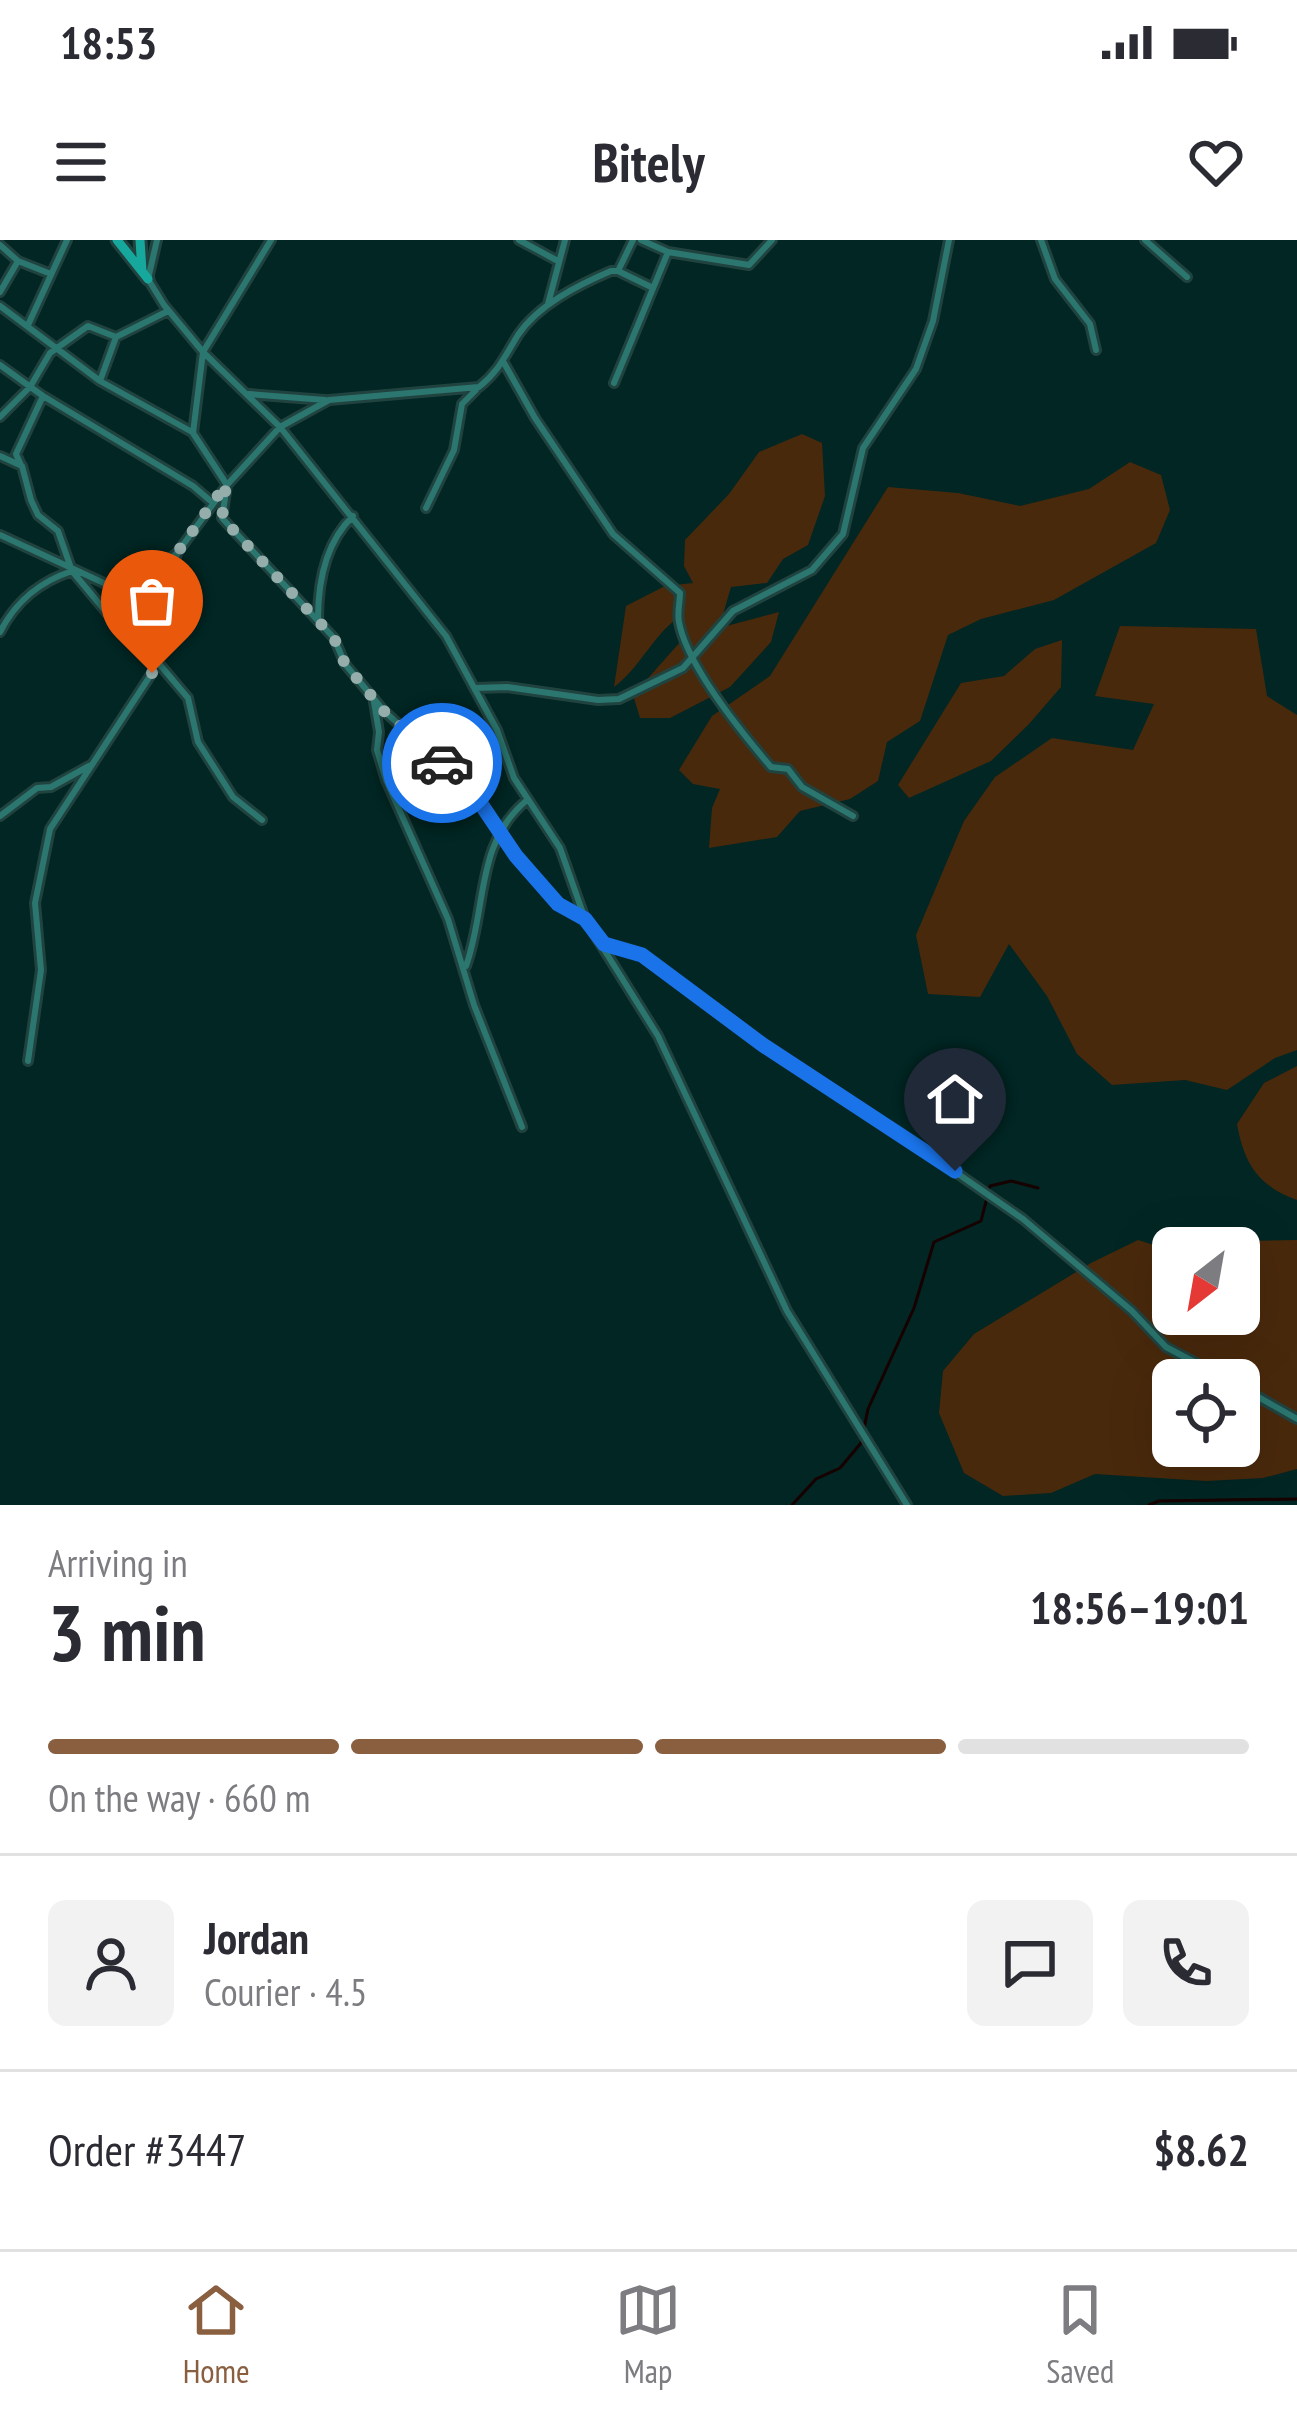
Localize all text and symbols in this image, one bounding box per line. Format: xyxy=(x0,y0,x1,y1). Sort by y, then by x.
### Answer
text: 18:53 xyxy=(60,13,157,71)
text: Bitely xyxy=(592,127,705,197)
icon: menu xyxy=(48,129,114,195)
icon: heart xyxy=(1183,129,1249,195)
pin xyxy=(101,550,203,673)
icon: bag xyxy=(119,568,185,634)
courier xyxy=(382,703,502,823)
icon: car xyxy=(409,730,475,796)
pin xyxy=(904,1048,1006,1171)
icon: home xyxy=(922,1066,988,1132)
north arrow xyxy=(1152,1227,1260,1335)
map controls xyxy=(1152,1227,1260,1467)
button: locate xyxy=(1152,1359,1260,1467)
text: Arriving in xyxy=(48,1537,188,1588)
text: 18:56–19:01 xyxy=(1030,1578,1249,1636)
text: 3 min xyxy=(48,1582,206,1683)
text: On the way · 660 m xyxy=(48,1772,310,1823)
button: person xyxy=(48,1900,174,2026)
button: chat xyxy=(967,1900,1093,2026)
button: phone xyxy=(1123,1900,1249,2026)
text: Jordan xyxy=(204,1908,309,1966)
text: Courier · 4.5 xyxy=(204,1966,367,2017)
text: Order #3447 xyxy=(48,2120,246,2178)
text: $8.62 xyxy=(1153,2120,1249,2178)
tab: Home xyxy=(183,2277,250,2392)
tab: Map xyxy=(615,2277,681,2392)
tab: Saved xyxy=(1046,2277,1114,2392)

